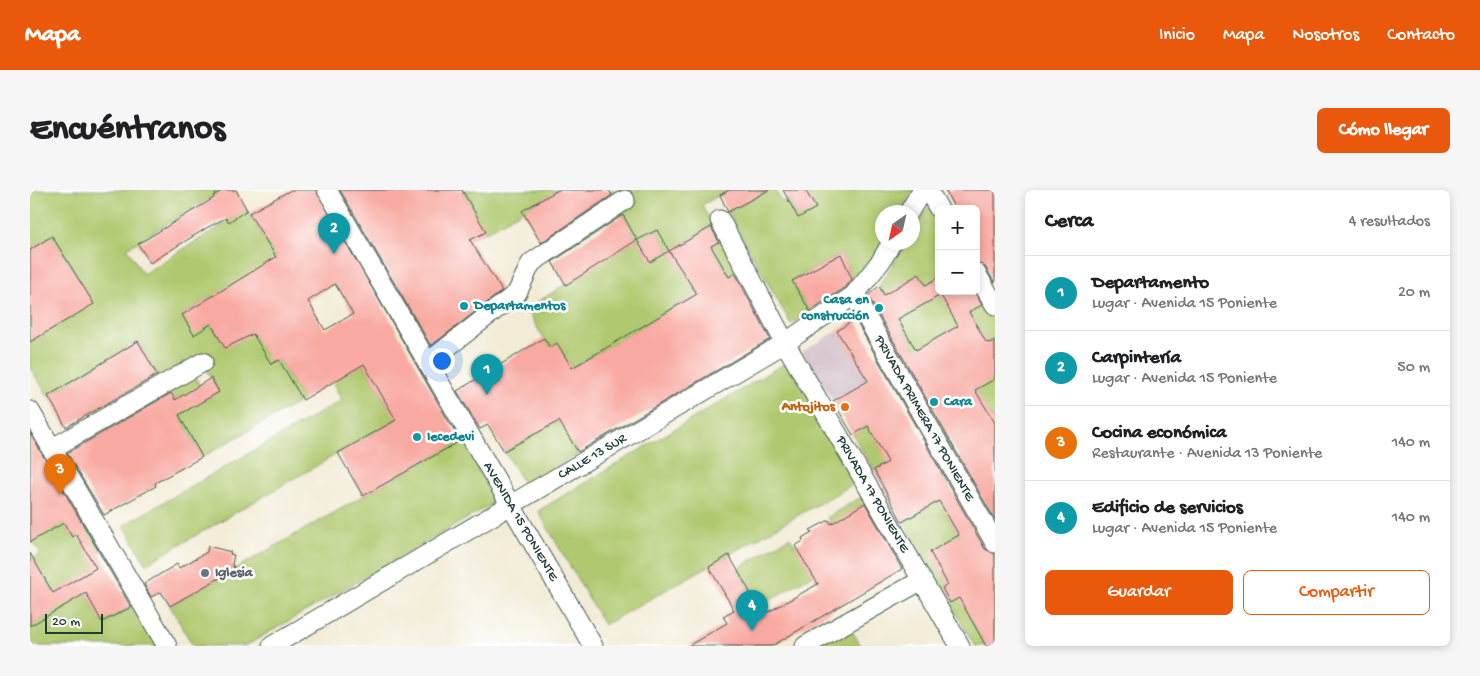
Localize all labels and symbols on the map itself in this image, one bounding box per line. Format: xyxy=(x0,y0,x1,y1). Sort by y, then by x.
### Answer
north arrow xyxy=(875,205,920,250)
pin: 2 xyxy=(318,213,350,254)
place label: Casa en construcción xyxy=(801,292,869,325)
place label: Departamentos xyxy=(472,298,566,315)
marker: Departamentos xyxy=(458,300,470,312)
marker: Casa en construcción xyxy=(873,302,885,314)
street label: PRIVADA PRIMERA 17 PONIENTE xyxy=(870,332,979,505)
your location xyxy=(429,348,455,374)
pin: 1 xyxy=(471,354,503,395)
place label: Cara xyxy=(943,394,973,411)
marker: Cara xyxy=(928,396,940,408)
place label: Antojitos xyxy=(781,399,836,416)
marker: Antojitos xyxy=(839,401,851,413)
place label: Iecedevi xyxy=(427,429,474,446)
street label: CALLE 13 SUR xyxy=(555,430,630,484)
marker: Iecedevi xyxy=(411,431,423,443)
street label: PRIVADA 17 PONIENTE xyxy=(832,432,914,557)
pin: 3 xyxy=(44,454,76,495)
street label: AVENIDA 15 PONIENTE xyxy=(479,459,563,585)
place label: Iglesia xyxy=(215,565,254,582)
marker: Iglesia xyxy=(199,567,211,579)
pin: 4 xyxy=(736,590,768,631)
scale bar xyxy=(45,611,102,634)

